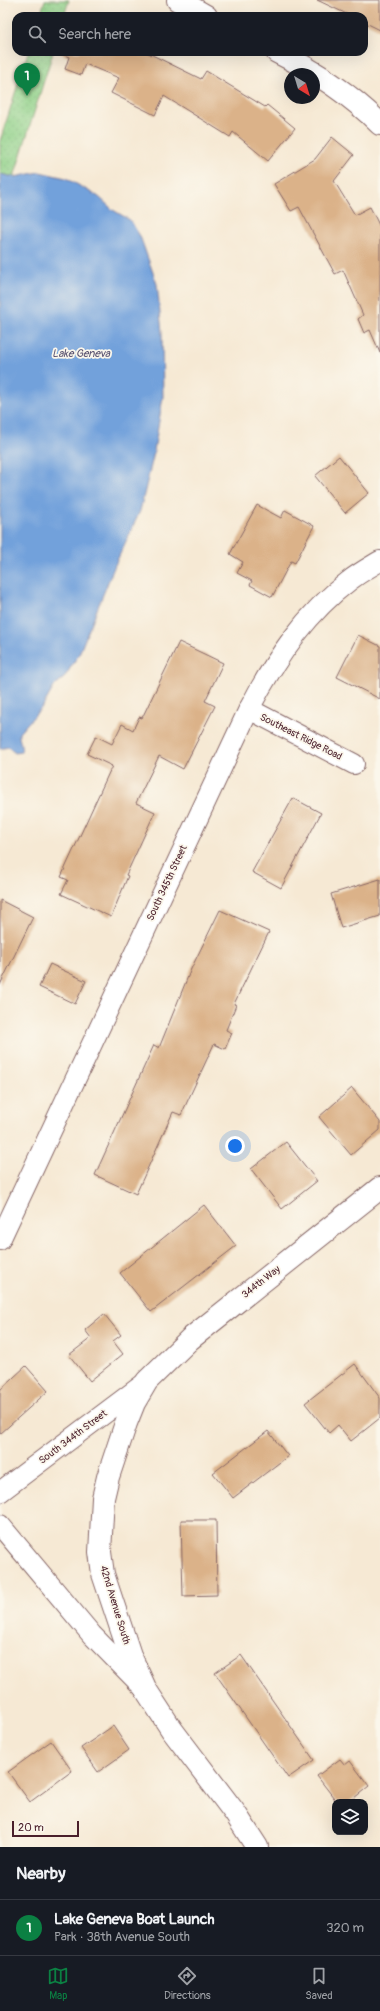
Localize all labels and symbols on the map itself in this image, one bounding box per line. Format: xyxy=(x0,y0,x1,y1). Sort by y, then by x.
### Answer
pin: 1 xyxy=(14,63,40,96)
north arrow xyxy=(284,68,320,104)
water label: Lake Geneva xyxy=(52,347,111,360)
street label: Southeast Ridge Road xyxy=(258,711,344,763)
street label: South 345th Street xyxy=(144,842,190,923)
your location xyxy=(225,1136,245,1156)
street label: 344th Way xyxy=(239,1263,283,1301)
street label: South 344th Street xyxy=(37,1407,110,1467)
street label: 42nd Avenue South xyxy=(97,1564,133,1646)
scale bar xyxy=(12,1819,79,1838)

